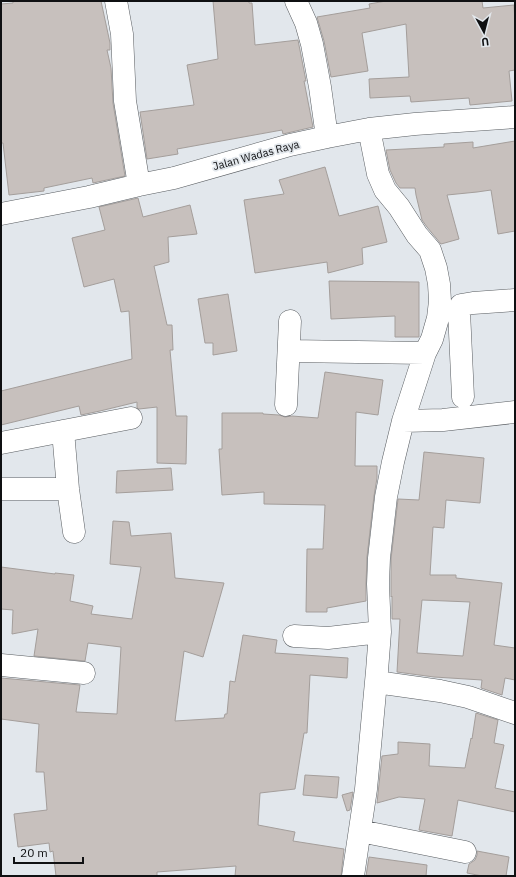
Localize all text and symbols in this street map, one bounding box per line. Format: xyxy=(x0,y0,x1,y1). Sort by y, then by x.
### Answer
north arrow xyxy=(464,12,504,52)
text: U xyxy=(481,35,490,49)
street label: Jalan Wadas Raya xyxy=(211,137,301,173)
scale bar xyxy=(14,839,83,865)
text: 20 m xyxy=(20,845,48,860)

